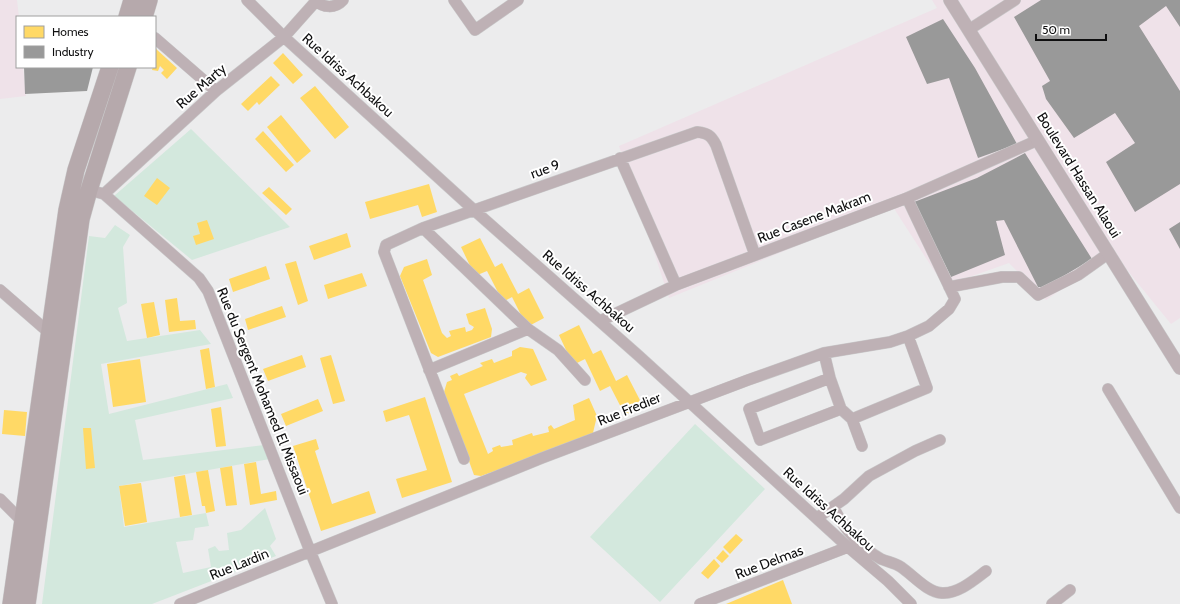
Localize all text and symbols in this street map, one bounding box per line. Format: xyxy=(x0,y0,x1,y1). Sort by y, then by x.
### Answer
legend xyxy=(16,16,156,68)
scale bar xyxy=(1036,16,1106,42)
text: 50 m xyxy=(1042,22,1070,37)
text: Homes xyxy=(52,24,89,39)
street label: Rue Idriss Achbakou xyxy=(298,29,398,121)
text: Industry xyxy=(52,44,93,59)
street label: Rue Marty xyxy=(172,59,230,113)
street label: Boulevard Hassan Alaoui xyxy=(1033,109,1125,241)
street label: rue 9 xyxy=(528,155,562,183)
street label: Rue Casene Makram xyxy=(755,187,873,247)
street label: Rue Idriss Achbakou xyxy=(539,246,639,336)
street label: Rue du Sergent Mohamed El Missaoui xyxy=(213,285,313,497)
street label: Rue Fredier xyxy=(595,388,664,430)
street label: Rue Idriss Achbakou xyxy=(779,463,879,555)
street label: Rue Delmas xyxy=(732,541,806,583)
street label: Rue Lardin xyxy=(207,544,271,584)

